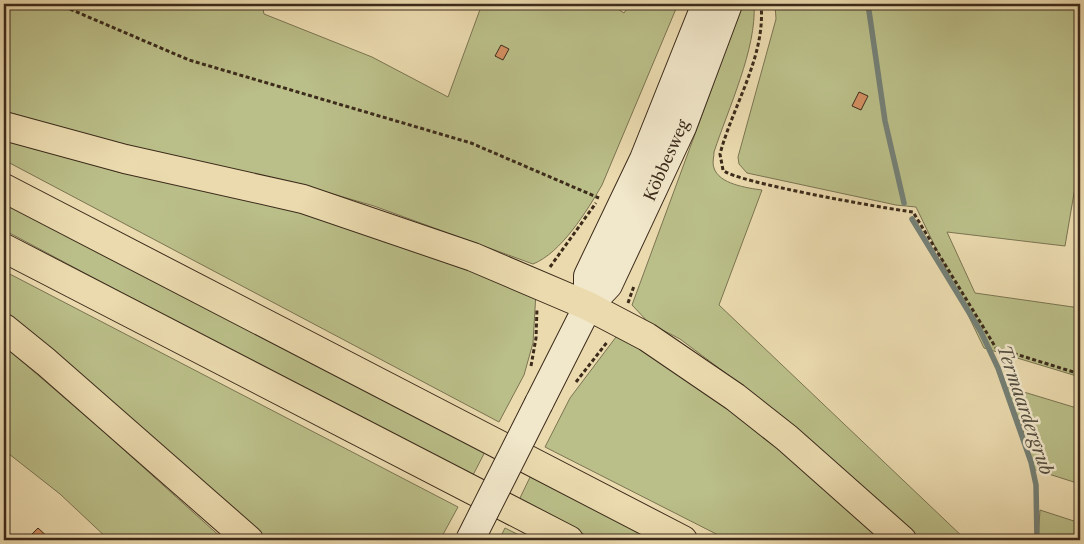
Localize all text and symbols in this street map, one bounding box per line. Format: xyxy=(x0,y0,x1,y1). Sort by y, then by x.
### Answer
street label: Köbbesweg xyxy=(639,116,693,204)
water label: Termaardergrub xyxy=(992,342,1058,478)

